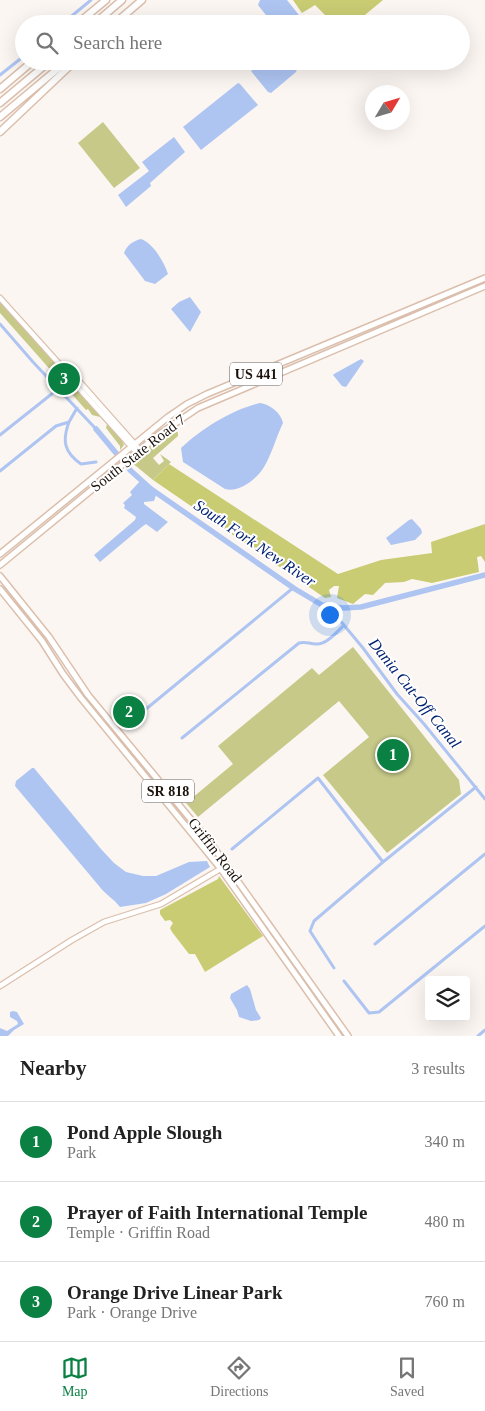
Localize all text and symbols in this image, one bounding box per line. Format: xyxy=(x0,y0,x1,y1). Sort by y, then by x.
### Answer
search box xyxy=(15,15,470,70)
icon: search xyxy=(33,29,61,57)
text: Search here xyxy=(73,32,162,53)
north arrow xyxy=(365,85,410,130)
pin: 3 xyxy=(48,360,80,398)
road number: US 441 xyxy=(230,362,282,386)
street label: South State Road 7 xyxy=(88,411,189,495)
water label: South Fork New River xyxy=(191,496,320,590)
your location xyxy=(317,602,343,628)
water label: Dania Cut-Off Canal xyxy=(364,634,465,752)
pin: 2 xyxy=(113,693,145,731)
pin: 1 xyxy=(377,736,409,774)
road number: SR 818 xyxy=(142,779,194,802)
street label: Griffin Road xyxy=(185,815,245,886)
map controls xyxy=(425,976,470,1021)
button: layers xyxy=(425,976,470,1021)
text: Nearby xyxy=(20,1056,87,1080)
text: 3 results xyxy=(411,1060,465,1077)
text: Pond Apple Slough xyxy=(67,1122,222,1143)
text: 1 xyxy=(32,1133,40,1150)
text: 340 m xyxy=(425,1133,465,1150)
text: Park xyxy=(67,1144,96,1161)
text: Prayer of Faith International Temple xyxy=(67,1202,367,1223)
text: 2 xyxy=(32,1213,40,1230)
text: 480 m xyxy=(425,1213,465,1230)
text: Temple · Griffin Road xyxy=(67,1224,210,1241)
text: Orange Drive Linear Park xyxy=(67,1282,282,1303)
text: 3 xyxy=(32,1293,40,1310)
text: 760 m xyxy=(425,1293,465,1310)
text: Park · Orange Drive xyxy=(67,1304,197,1321)
tab: Map xyxy=(61,1354,89,1400)
tab: Directions xyxy=(210,1354,269,1400)
tab: Saved xyxy=(390,1354,424,1400)

